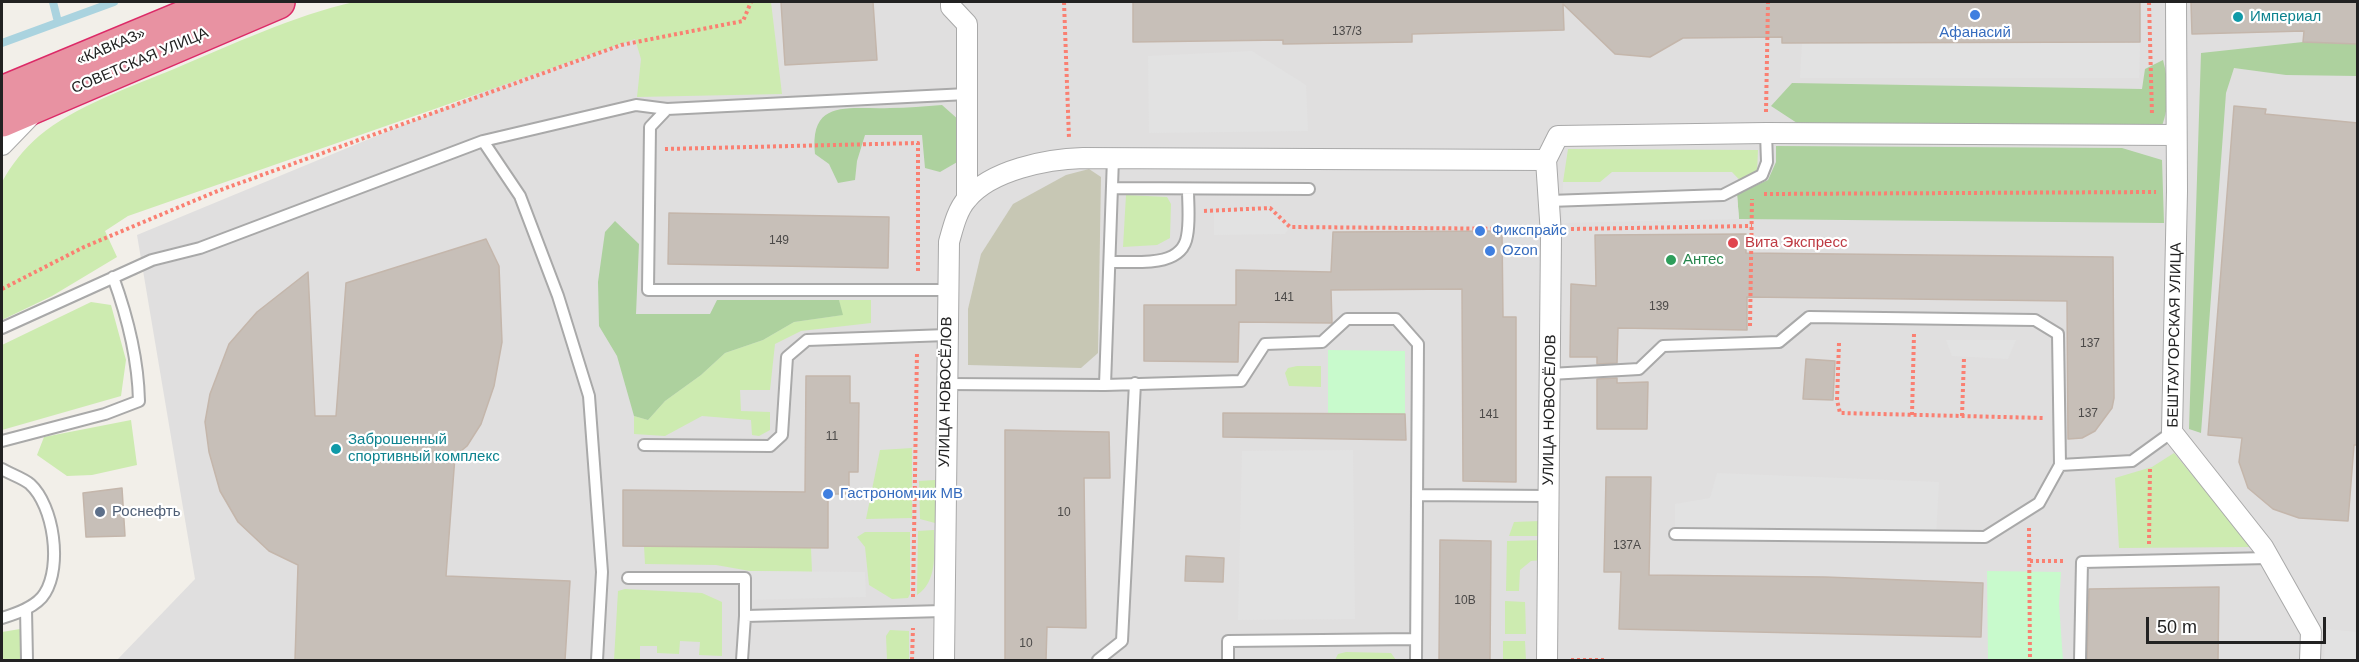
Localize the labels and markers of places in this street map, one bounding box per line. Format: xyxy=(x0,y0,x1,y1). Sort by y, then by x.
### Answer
marker: Афанасий xyxy=(1968,8,1982,22)
place label: Империал xyxy=(2250,8,2321,26)
marker: Империал xyxy=(2231,10,2245,24)
place label: Афанасий xyxy=(1939,24,2011,42)
place label: Фикспрайс xyxy=(1492,222,1567,240)
marker: Фикспрайс xyxy=(1473,224,1487,238)
place label: Вита Экспресс xyxy=(1745,234,1847,252)
marker: Вита Экспресс xyxy=(1726,236,1740,250)
place label: Ozon xyxy=(1502,242,1538,260)
marker: Ozon xyxy=(1483,244,1497,258)
place label: Антес xyxy=(1683,251,1724,269)
marker: Антес xyxy=(1664,253,1678,267)
place label: Заброшенный спортивный комплекс xyxy=(348,431,500,466)
marker: Заброшенный спортивный комплекс xyxy=(329,442,343,456)
place label: Гастрономчик МВ xyxy=(840,485,963,503)
marker: Гастрономчик МВ xyxy=(821,487,835,501)
place label: Роснефть xyxy=(112,503,181,521)
marker: Роснефть xyxy=(93,505,107,519)

